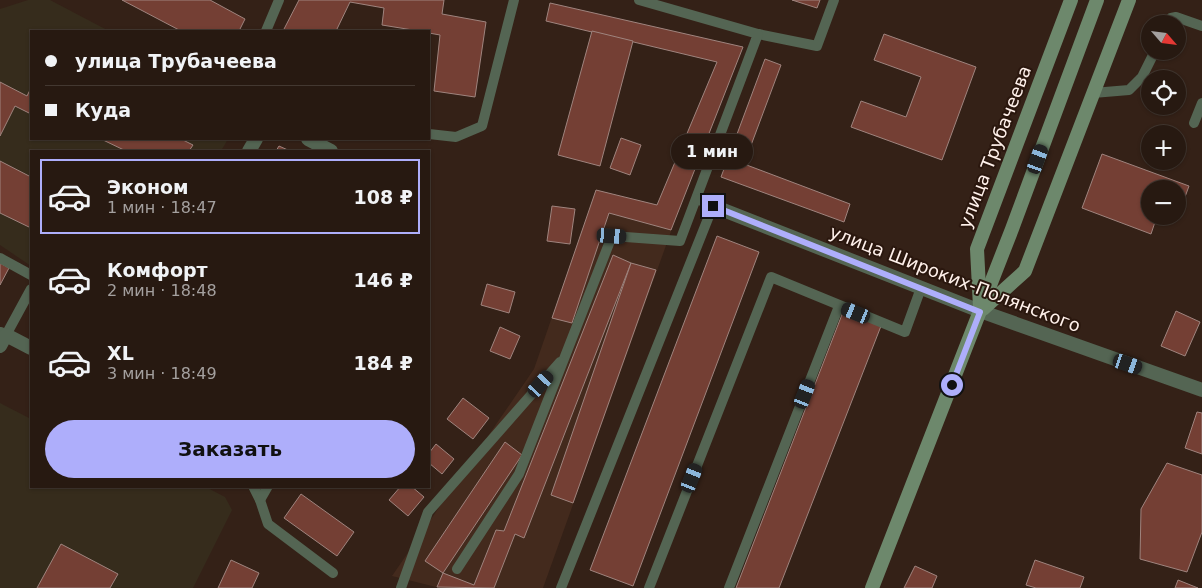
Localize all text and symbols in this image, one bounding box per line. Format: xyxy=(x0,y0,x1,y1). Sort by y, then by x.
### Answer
north arrow xyxy=(1141,15,1186,60)
map controls xyxy=(1141,15,1186,225)
text: улица Трубачеева xyxy=(75,50,277,72)
street label: улица Трубачеева xyxy=(954,63,1035,231)
button: locate xyxy=(1141,70,1186,115)
text: Куда xyxy=(75,99,131,121)
button: + xyxy=(1141,125,1186,170)
callout: 1 мин xyxy=(672,134,754,168)
text: 1 мин xyxy=(686,142,738,161)
car xyxy=(1025,142,1050,176)
icon: car xyxy=(47,174,92,219)
text: Эконом xyxy=(107,176,189,198)
button: − xyxy=(1141,180,1186,225)
text: 108 ₽ xyxy=(354,186,413,208)
route end xyxy=(702,195,724,217)
text: 1 мин · 18:47 xyxy=(107,198,217,217)
street label: улица Широких-Полянского xyxy=(827,221,1084,336)
car xyxy=(596,227,627,245)
icon: car xyxy=(47,257,92,302)
text: Комфорт xyxy=(107,259,208,281)
text: 146 ₽ xyxy=(354,269,413,291)
text: 2 мин · 18:48 xyxy=(107,281,217,300)
car xyxy=(839,300,872,326)
icon: car xyxy=(47,340,92,385)
text: XL xyxy=(107,342,134,364)
text: 184 ₽ xyxy=(354,352,413,374)
car xyxy=(1111,352,1144,376)
text: 3 мин · 18:49 xyxy=(107,364,217,383)
car xyxy=(525,368,556,400)
route start xyxy=(941,374,963,396)
car xyxy=(792,377,817,411)
button: Заказать xyxy=(45,420,415,478)
car xyxy=(679,461,704,495)

